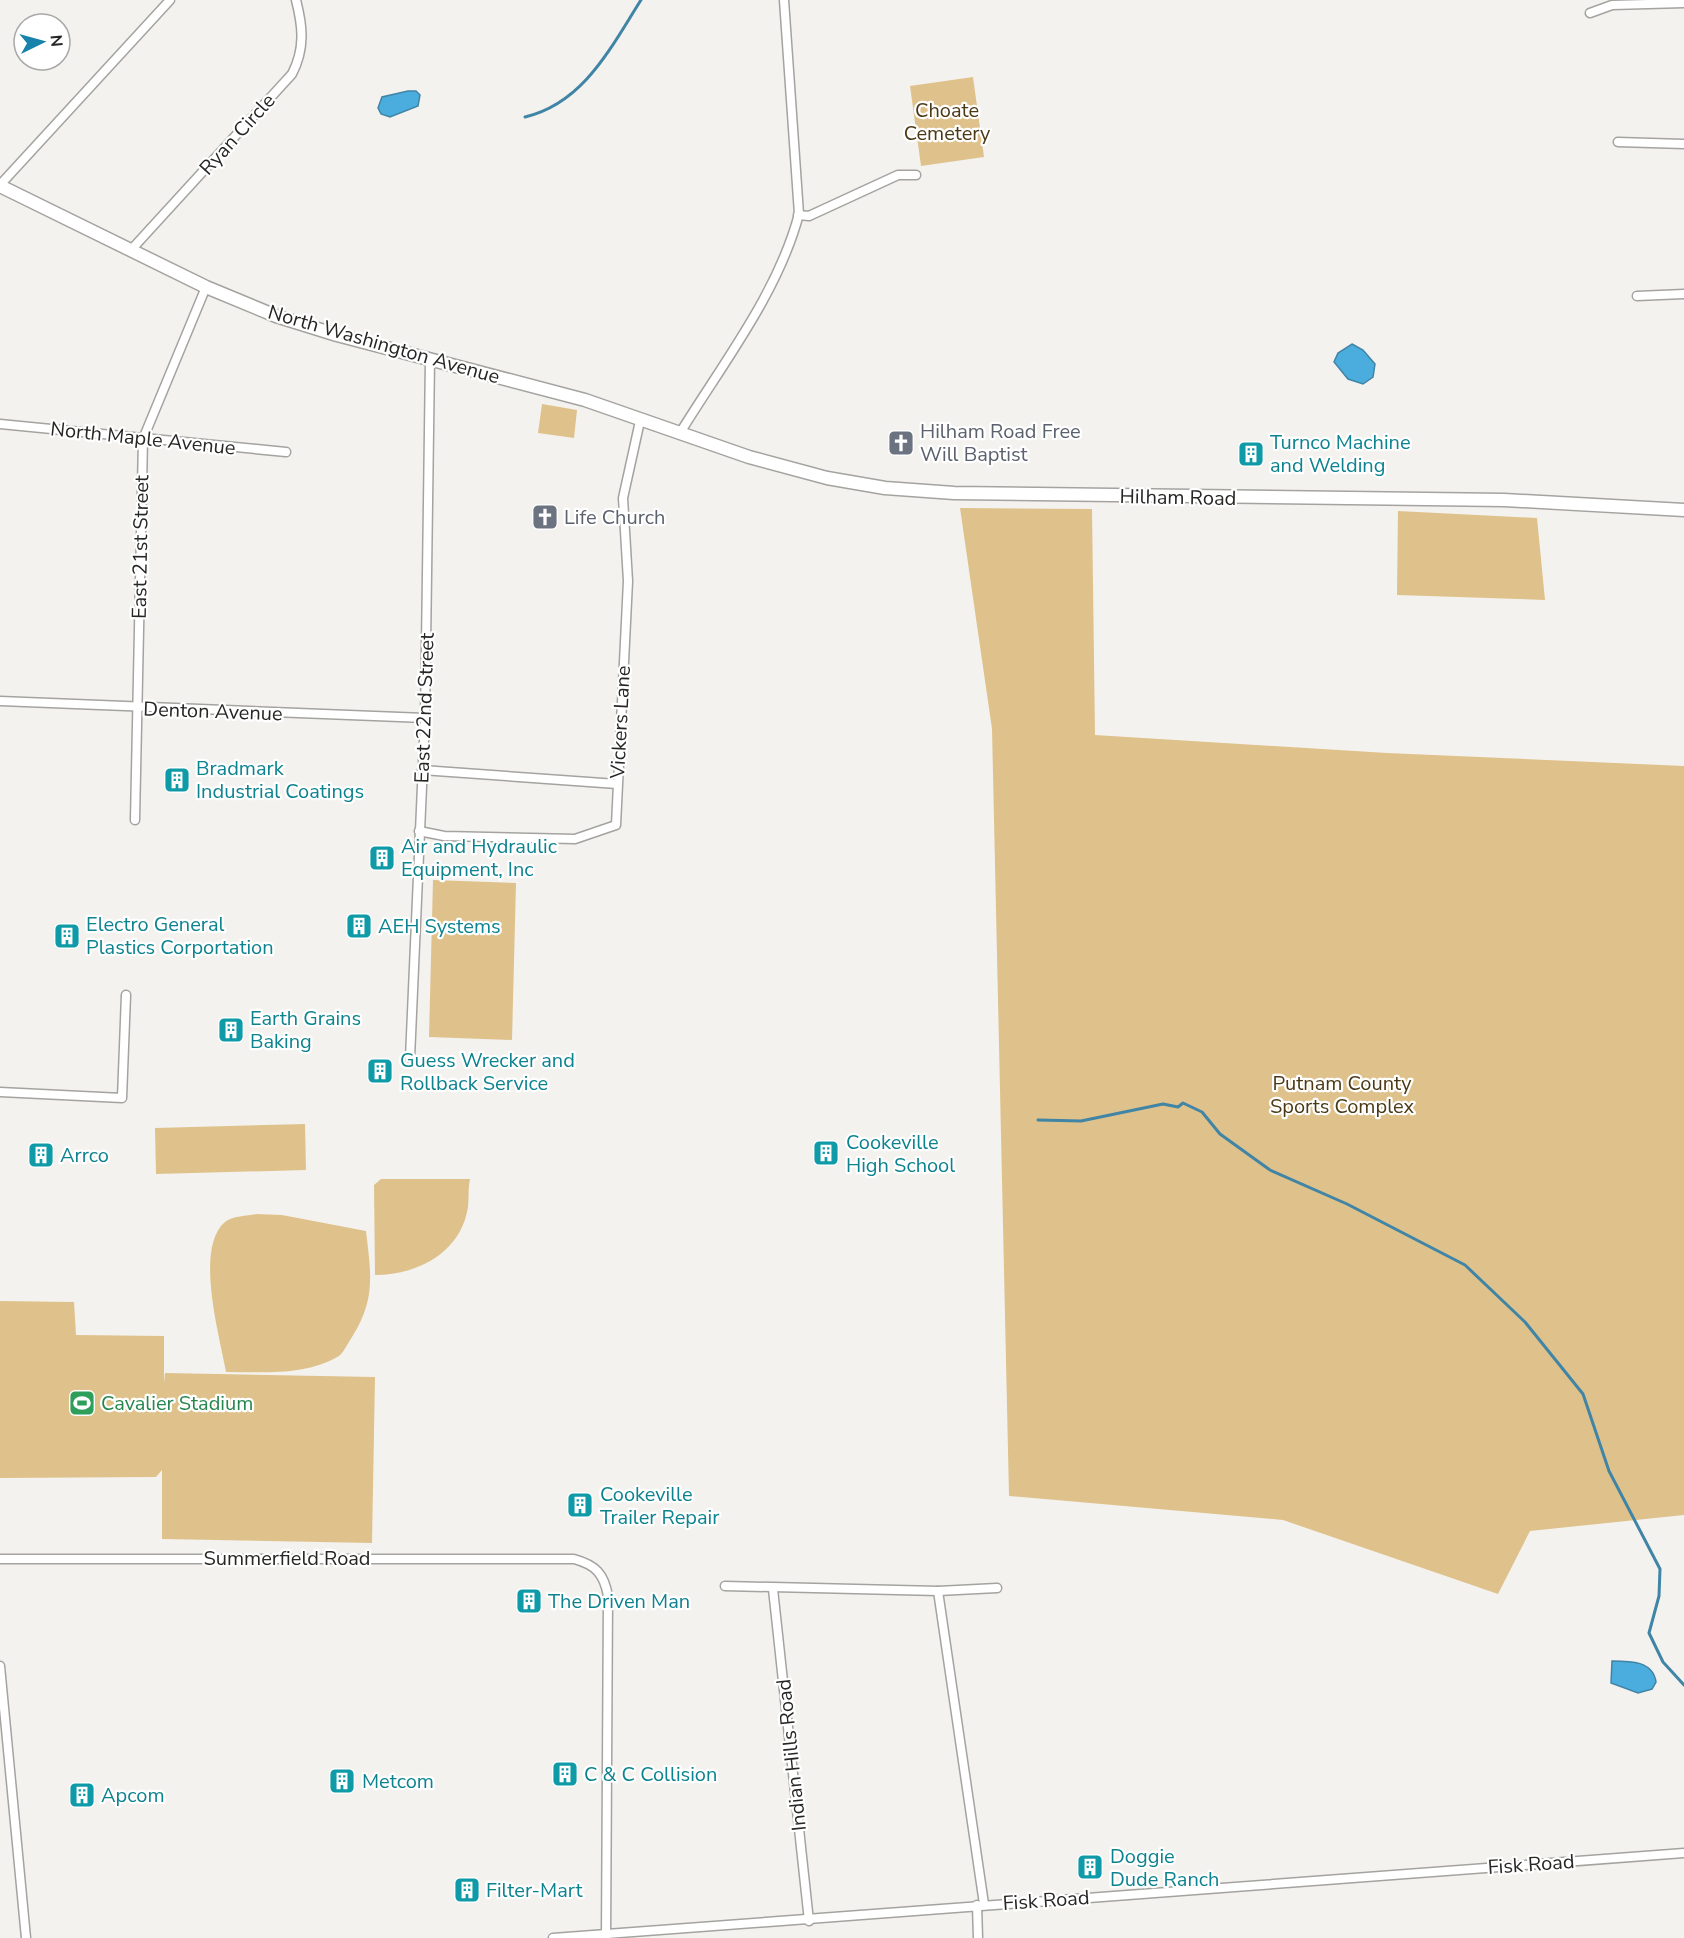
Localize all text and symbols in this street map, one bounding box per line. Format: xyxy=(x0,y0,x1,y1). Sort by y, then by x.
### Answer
north arrow xyxy=(12,12,72,72)
text: N xyxy=(44,34,67,48)
street label: Ryan Circle xyxy=(193,88,281,181)
park label: Choate Cemetery xyxy=(904,97,991,147)
street label: North Washington Avenue xyxy=(265,298,503,391)
street label: North Maple Avenue xyxy=(49,415,237,462)
place label: Hilham Road Free Will Baptist xyxy=(920,418,1081,468)
church icon: Hilham Road Free Will Baptist xyxy=(886,428,916,458)
place label: Turnco Machine and Welding xyxy=(1270,429,1411,479)
building icon: Turnco Machine and Welding xyxy=(1236,439,1266,469)
street label: East 21st Street xyxy=(126,474,155,619)
street label: Hilham Road xyxy=(1119,483,1236,512)
church icon: Life Church xyxy=(530,502,560,532)
place label: Life Church xyxy=(564,504,665,531)
street label: East 22nd Street xyxy=(408,631,441,784)
street label: Vickers Lane xyxy=(604,665,637,780)
street label: Denton Avenue xyxy=(143,696,283,727)
place label: Bradmark Industrial Coatings xyxy=(196,755,364,805)
building icon: Bradmark Industrial Coatings xyxy=(162,765,192,795)
place label: Air and Hydraulic Equipment, Inc xyxy=(401,833,557,883)
building icon: Air and Hydraulic Equipment, Inc xyxy=(367,843,397,873)
place label: Electro General Plastics Corportation xyxy=(86,911,274,961)
building icon: AEH Systems xyxy=(344,911,374,941)
place label: AEH Systems xyxy=(378,913,501,940)
building icon: Electro General Plastics Corportation xyxy=(52,921,82,951)
place label: Earth Grains Baking xyxy=(250,1005,361,1055)
building icon: Earth Grains Baking xyxy=(216,1015,246,1045)
place label: Guess Wrecker and Rollback Service xyxy=(400,1047,575,1097)
building icon: Guess Wrecker and Rollback Service xyxy=(365,1056,395,1086)
park label: Putnam County Sports Complex xyxy=(1270,1070,1415,1120)
place label: Cookeville High School xyxy=(846,1129,955,1179)
building icon: Cookeville High School xyxy=(811,1138,841,1168)
building icon: Arrco xyxy=(26,1140,56,1170)
place label: Arrco xyxy=(60,1142,109,1169)
sports icon: Cavalier Stadium xyxy=(67,1388,97,1418)
place label: Cavalier Stadium xyxy=(101,1390,253,1417)
place label: Cookeville Trailer Repair xyxy=(600,1481,719,1531)
building icon: Cookeville Trailer Repair xyxy=(565,1490,595,1520)
street label: Summerfield Road xyxy=(203,1545,371,1572)
building icon: The Driven Man xyxy=(514,1586,544,1616)
place label: The Driven Man xyxy=(548,1588,690,1615)
street label: Indian Hills Road xyxy=(770,1678,813,1832)
building icon: C & C Collision xyxy=(550,1759,580,1789)
place label: C & C Collision xyxy=(584,1761,717,1788)
building icon: Metcom xyxy=(327,1766,357,1796)
place label: Metcom xyxy=(362,1768,434,1795)
building icon: Apcom xyxy=(67,1780,97,1810)
place label: Apcom xyxy=(101,1782,165,1809)
place label: Doggie Dude Ranch xyxy=(1110,1843,1219,1893)
street label: Fisk Road xyxy=(1487,1848,1575,1881)
building icon: Doggie Dude Ranch xyxy=(1075,1852,1105,1882)
building icon: Filter-Mart xyxy=(452,1875,482,1905)
place label: Filter-Mart xyxy=(486,1877,583,1904)
street label: Fisk Road xyxy=(1002,1884,1090,1917)

